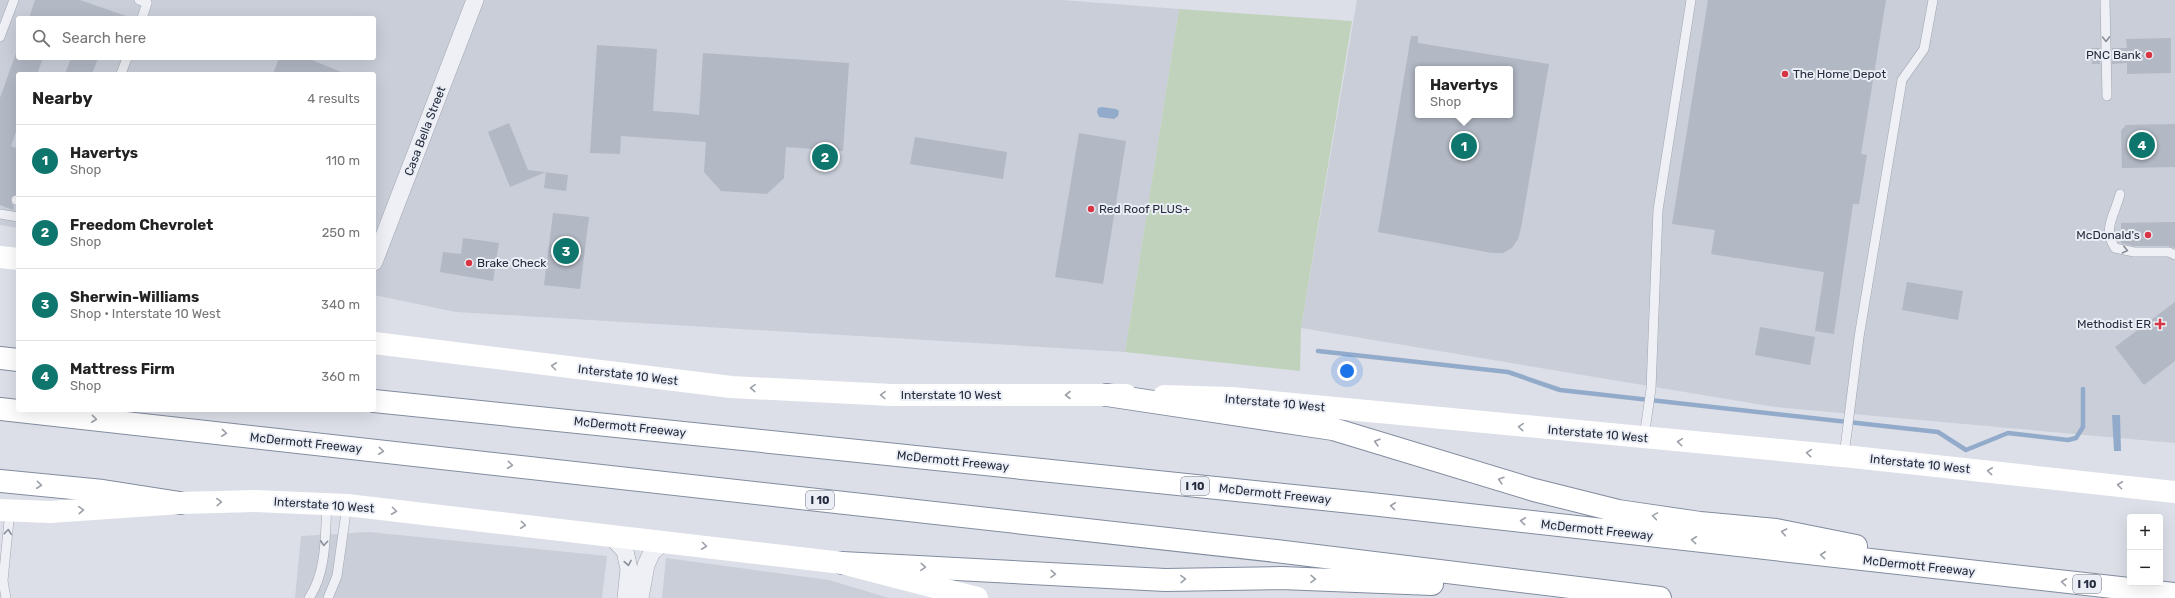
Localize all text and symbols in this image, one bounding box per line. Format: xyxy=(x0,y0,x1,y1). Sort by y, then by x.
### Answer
search box xyxy=(16,16,376,60)
icon: search xyxy=(30,27,52,49)
text: Search here xyxy=(62,29,146,47)
one-way arrow xyxy=(2102,36,2110,42)
place label: PNC Bank xyxy=(2086,48,2142,62)
marker: PNC Bank xyxy=(2144,50,2154,60)
popup xyxy=(1415,66,1513,118)
place label: The Home Depot xyxy=(1793,67,1886,81)
marker: The Home Depot xyxy=(1780,69,1790,79)
text: Havertys xyxy=(1430,76,1498,94)
street label: Casa Bella Street xyxy=(401,84,449,178)
text: Nearby xyxy=(32,88,93,108)
text: 4 results xyxy=(307,91,360,106)
text: Shop xyxy=(1430,94,1461,109)
pin: 4 xyxy=(2129,130,2155,160)
pin: 1 xyxy=(1451,131,1477,161)
pin: 2 xyxy=(812,142,838,172)
text: Havertys xyxy=(70,144,138,162)
text: 1 xyxy=(42,153,48,168)
text: 110 m xyxy=(326,153,360,168)
text: Shop xyxy=(70,162,101,177)
place label: Red Roof PLUS+ xyxy=(1099,202,1190,216)
marker: Red Roof PLUS+ xyxy=(1086,204,1096,214)
text: Freedom Chevrolet xyxy=(70,216,213,234)
text: 2 xyxy=(41,225,49,240)
text: 250 m xyxy=(322,225,360,240)
place label: McDonald's xyxy=(2076,228,2140,242)
marker: McDonald's xyxy=(2143,230,2153,240)
text: Shop xyxy=(70,234,101,249)
pin: 3 xyxy=(553,236,579,266)
one-way arrow xyxy=(2122,245,2128,253)
place label: Brake Check xyxy=(477,256,547,270)
marker: Brake Check xyxy=(464,258,474,268)
text: Sherwin-Williams xyxy=(70,288,199,306)
text: 3 xyxy=(41,297,49,312)
text: 340 m xyxy=(321,297,360,312)
text: Shop · Interstate 10 West xyxy=(70,306,221,321)
place label: Methodist ER xyxy=(2077,317,2151,331)
marker: Methodist ER xyxy=(2154,318,2166,330)
text: Mattress Firm xyxy=(70,360,175,378)
your location xyxy=(1337,361,1357,381)
one-way arrow xyxy=(551,362,557,371)
street label: Interstate 10 West xyxy=(577,362,679,388)
text: 4 xyxy=(41,369,49,384)
text: 360 m xyxy=(321,369,360,384)
text: Shop xyxy=(70,378,101,393)
one-way arrow xyxy=(750,383,756,392)
street label: Interstate 10 West xyxy=(901,388,1002,402)
one-way arrow xyxy=(880,391,886,399)
one-way arrow xyxy=(1065,391,1071,399)
street label: Interstate 10 West xyxy=(1224,392,1326,414)
one-way arrow xyxy=(91,414,97,423)
street label: McDermott Freeway xyxy=(573,414,687,440)
one-way arrow xyxy=(1518,423,1524,432)
street label: Interstate 10 West xyxy=(1547,423,1649,445)
one-way arrow xyxy=(221,429,227,438)
street label: McDermott Freeway xyxy=(249,430,363,456)
one-way arrow xyxy=(1677,437,1683,446)
one-way arrow xyxy=(1374,438,1381,447)
one-way arrow xyxy=(378,446,384,455)
street label: McDermott Freeway xyxy=(896,448,1010,474)
one-way arrow xyxy=(1806,449,1812,458)
street label: Interstate 10 West xyxy=(1869,452,1971,476)
one-way arrow xyxy=(507,461,513,470)
one-way arrow xyxy=(1987,467,1993,476)
one-way arrow xyxy=(1498,476,1505,485)
road number: I 10 xyxy=(1181,477,1209,495)
one-way arrow xyxy=(36,480,42,489)
street label: McDermott Freeway xyxy=(1218,481,1332,507)
one-way arrow xyxy=(2116,481,2123,490)
road number: I 10 xyxy=(806,491,834,509)
street label: Interstate 10 West xyxy=(273,495,375,516)
one-way arrow xyxy=(216,498,222,506)
one-way arrow xyxy=(1390,502,1397,511)
one-way arrow xyxy=(78,505,84,514)
one-way arrow xyxy=(391,506,397,515)
one-way arrow xyxy=(1652,512,1658,521)
map controls xyxy=(2127,514,2163,586)
button: + xyxy=(2127,514,2163,550)
one-way arrow xyxy=(1520,517,1526,526)
street label: McDermott Freeway xyxy=(1540,517,1654,543)
one-way arrow xyxy=(520,521,526,530)
one-way arrow xyxy=(1781,528,1787,536)
one-way arrow xyxy=(3,529,12,535)
one-way arrow xyxy=(1691,536,1697,545)
one-way arrow xyxy=(320,540,329,546)
one-way arrow xyxy=(701,541,707,550)
button: − xyxy=(2127,550,2163,586)
one-way arrow xyxy=(1820,551,1826,560)
street label: McDermott Freeway xyxy=(1862,553,1976,579)
one-way arrow xyxy=(623,560,632,567)
one-way arrow xyxy=(920,563,926,571)
one-way arrow xyxy=(1050,569,1056,578)
one-way arrow xyxy=(1180,575,1186,583)
one-way arrow xyxy=(1310,575,1316,583)
road number: I 10 xyxy=(2073,575,2101,593)
one-way arrow xyxy=(2061,578,2067,587)

